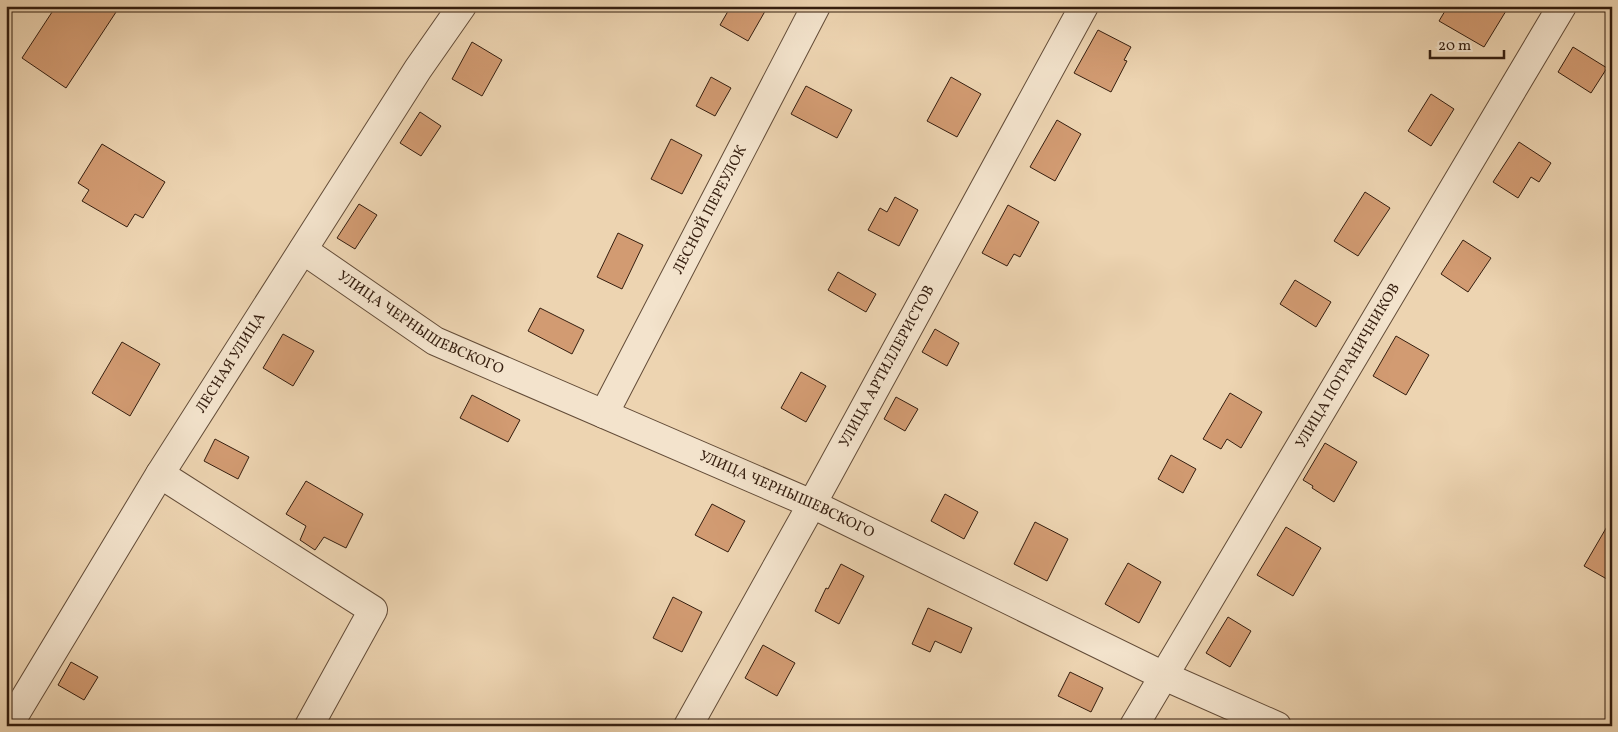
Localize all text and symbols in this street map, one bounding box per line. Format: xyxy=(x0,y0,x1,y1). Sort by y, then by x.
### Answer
scale bar xyxy=(1430,28,1504,60)
text: 20 m xyxy=(1438,36,1471,57)
street label: ЛЕСНОЙ ПЕРЕУЛОК xyxy=(668,142,752,278)
street label: УЛИЦА ЧЕРНЫШЕВСКОГО xyxy=(333,266,507,380)
street label: УЛИЦА ПОГРАНИЧНИКОВ xyxy=(1291,279,1405,452)
street label: УЛИЦА АРТИЛЛЕРИСТОВ xyxy=(834,282,940,451)
street label: ЛЕСНАЯ УЛИЦА xyxy=(191,308,271,417)
street label: УЛИЦА ЧЕРНЫШЕВСКОГО xyxy=(696,446,878,543)

